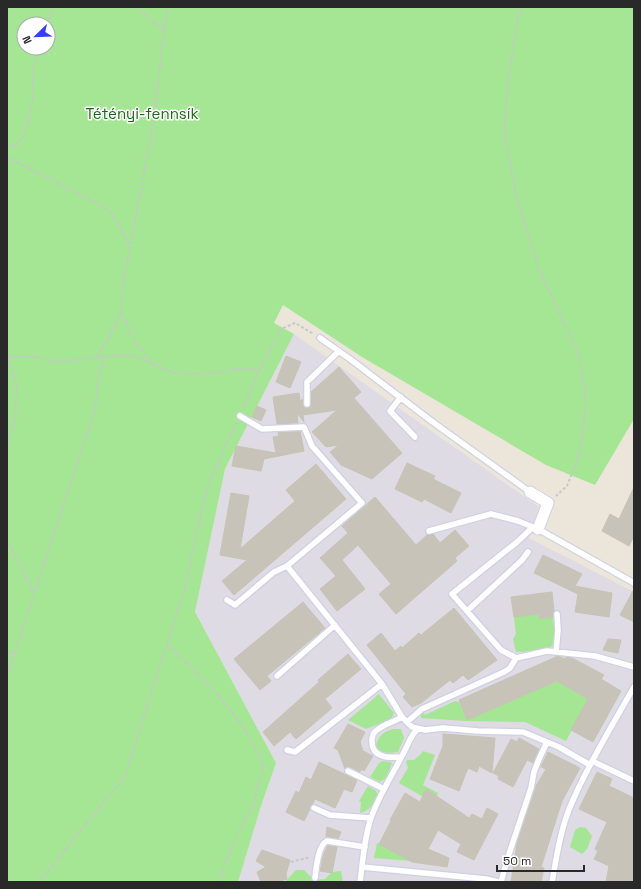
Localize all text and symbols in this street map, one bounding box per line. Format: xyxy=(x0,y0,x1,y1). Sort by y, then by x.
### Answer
north arrow xyxy=(16,16,56,56)
text: N xyxy=(19,34,35,46)
park label: Tétényi-fennsík xyxy=(86,104,198,123)
scale bar xyxy=(497,847,584,873)
text: 50 m xyxy=(503,853,531,869)

